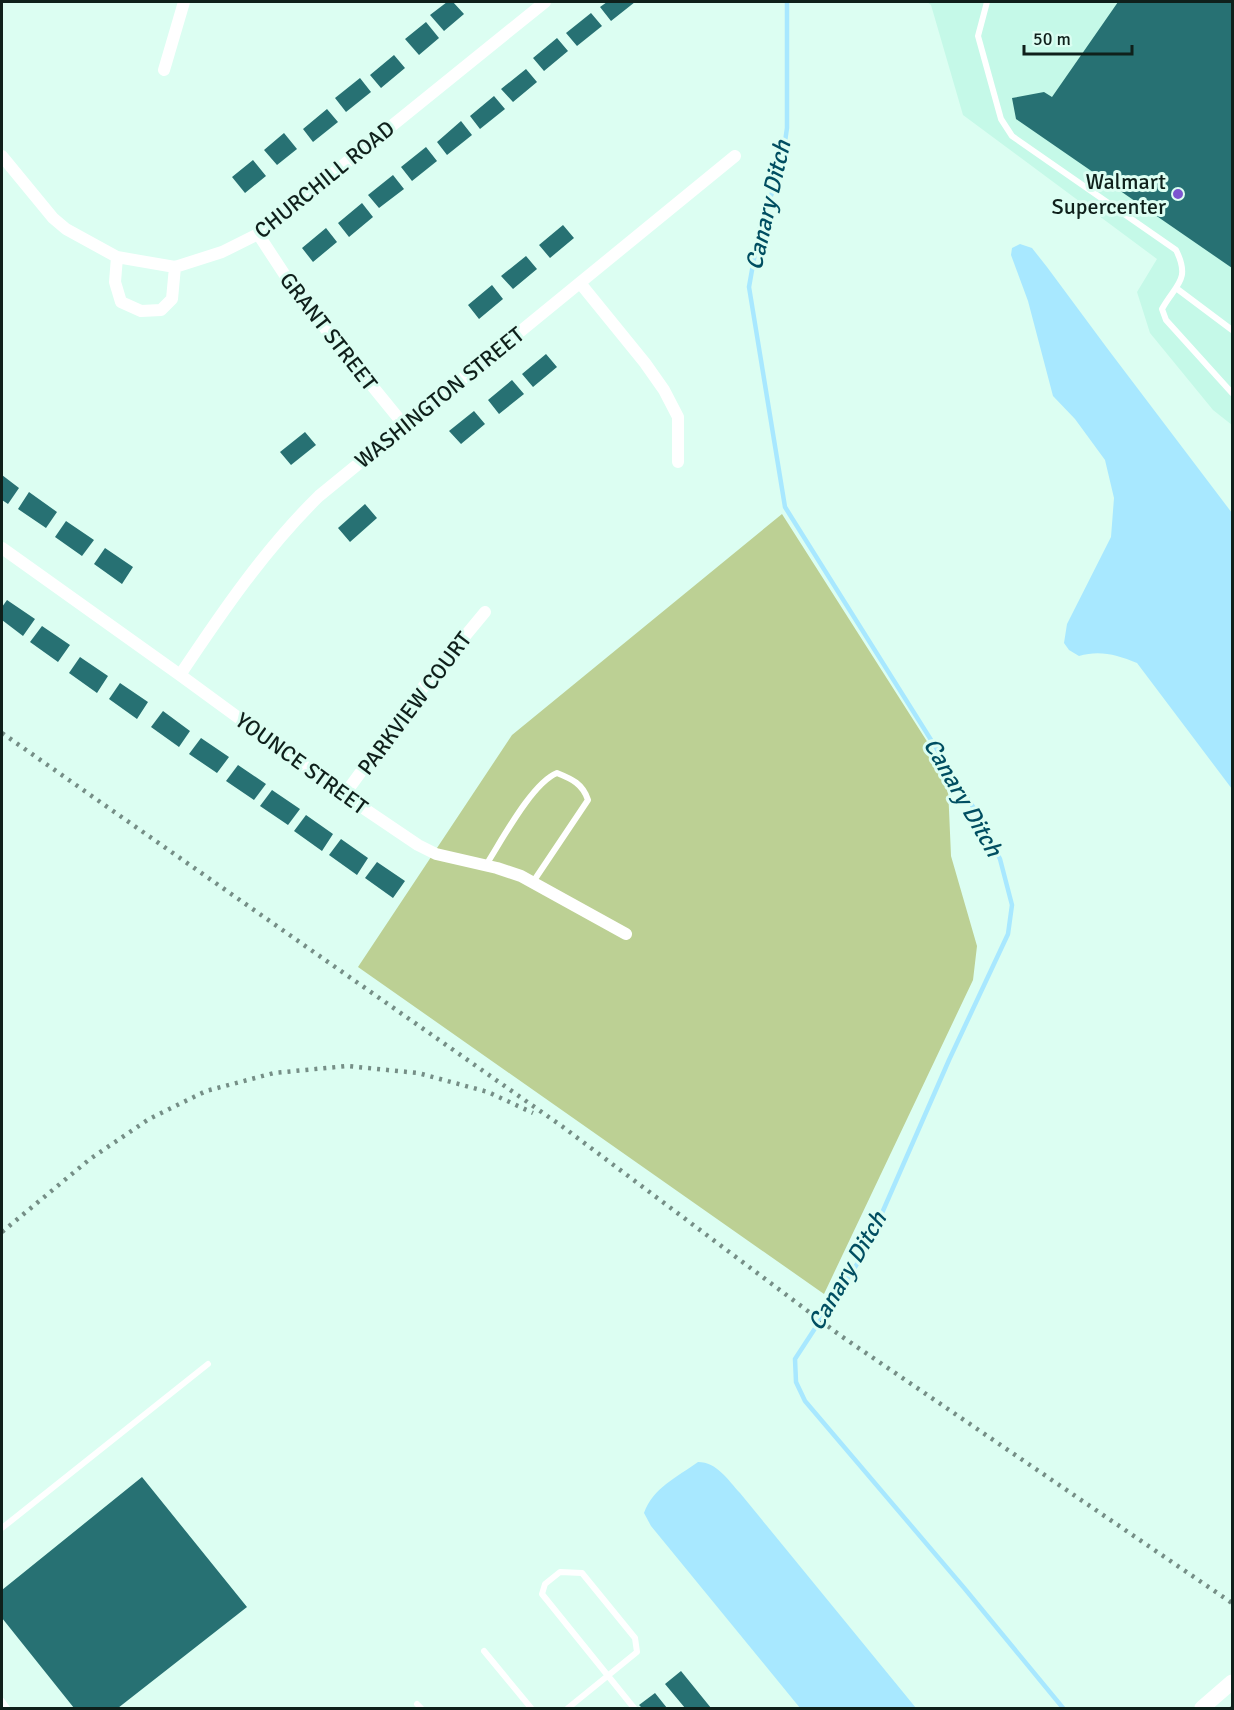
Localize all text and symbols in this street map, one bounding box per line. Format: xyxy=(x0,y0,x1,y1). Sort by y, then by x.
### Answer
scale bar xyxy=(1024,18,1132,56)
text: 50 m xyxy=(1033,28,1071,50)
street label: CHURCHILL ROAD xyxy=(249,115,400,244)
water label: Canary Ditch xyxy=(739,136,798,273)
place label: Walmart Supercenter xyxy=(1052,168,1166,220)
marker: Walmart Supercenter xyxy=(1171,187,1185,201)
street label: GRANT STREET xyxy=(274,267,383,396)
street label: WASHINGTON STREET xyxy=(349,321,530,474)
street label: PARKVIEW COURT xyxy=(352,626,477,780)
street label: YOUNCE STREET xyxy=(230,706,373,821)
water label: Canary Ditch xyxy=(917,732,1010,863)
water label: Canary Ditch xyxy=(801,1205,894,1336)

